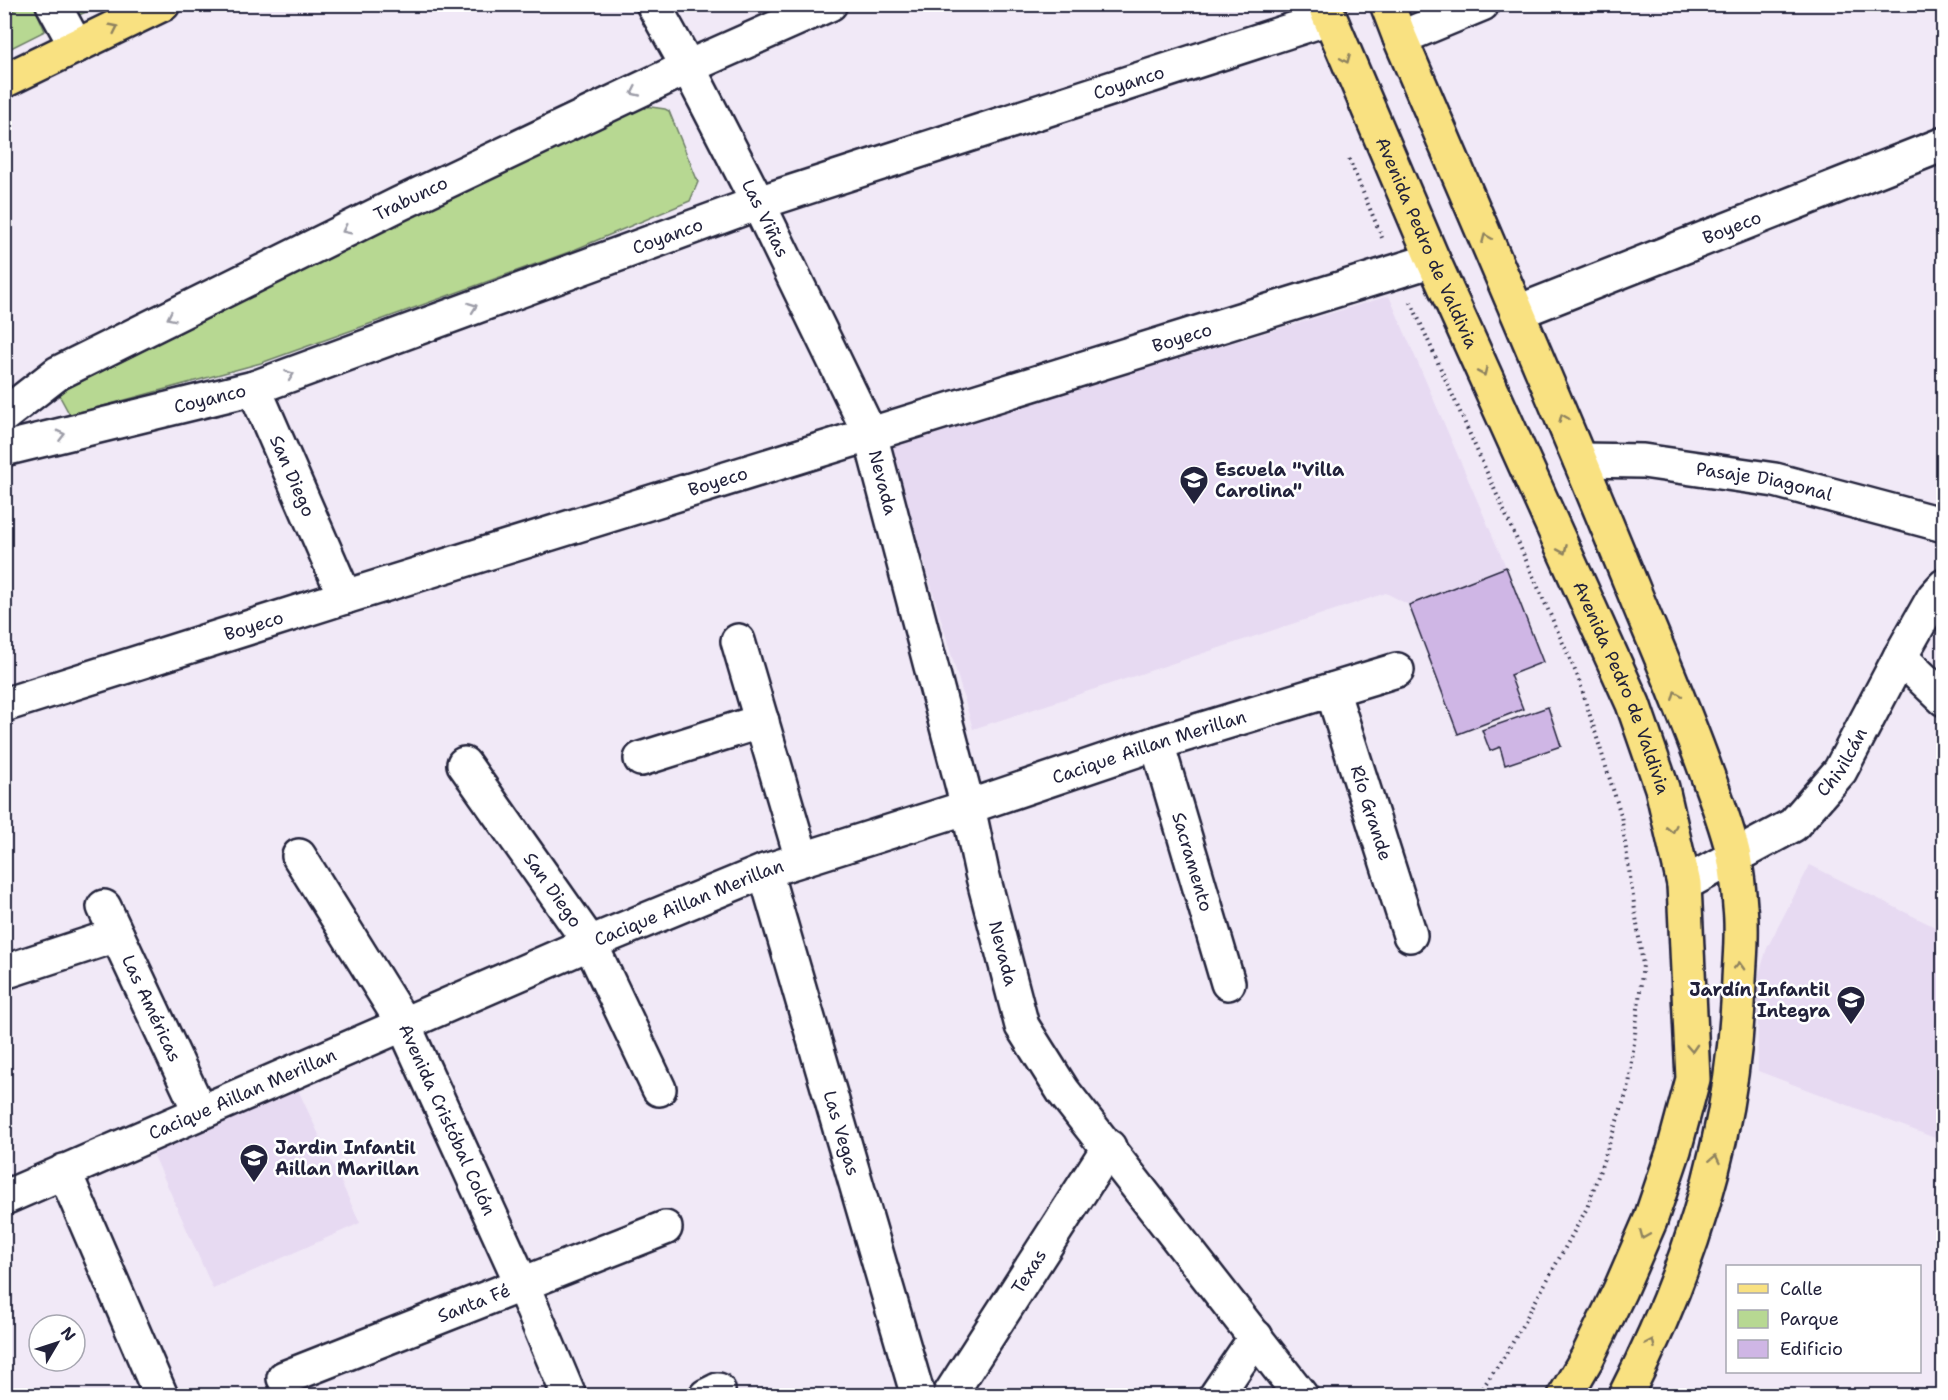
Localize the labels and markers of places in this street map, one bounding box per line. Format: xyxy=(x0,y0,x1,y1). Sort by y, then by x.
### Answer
place label: Escuela "Villa Carolina" xyxy=(1215,458,1345,503)
school or university icon: Escuela "Villa Carolina" xyxy=(1178,464,1210,506)
place label: Jardín Infantil Integra xyxy=(1689,978,1831,1023)
school or university icon: Jardín Infantil Integra xyxy=(1835,984,1867,1026)
place label: Jardin Infantil Aillan Marillan xyxy=(275,1136,419,1181)
school or university icon: Jardin Infantil Aillan Marillan xyxy=(238,1142,270,1184)

